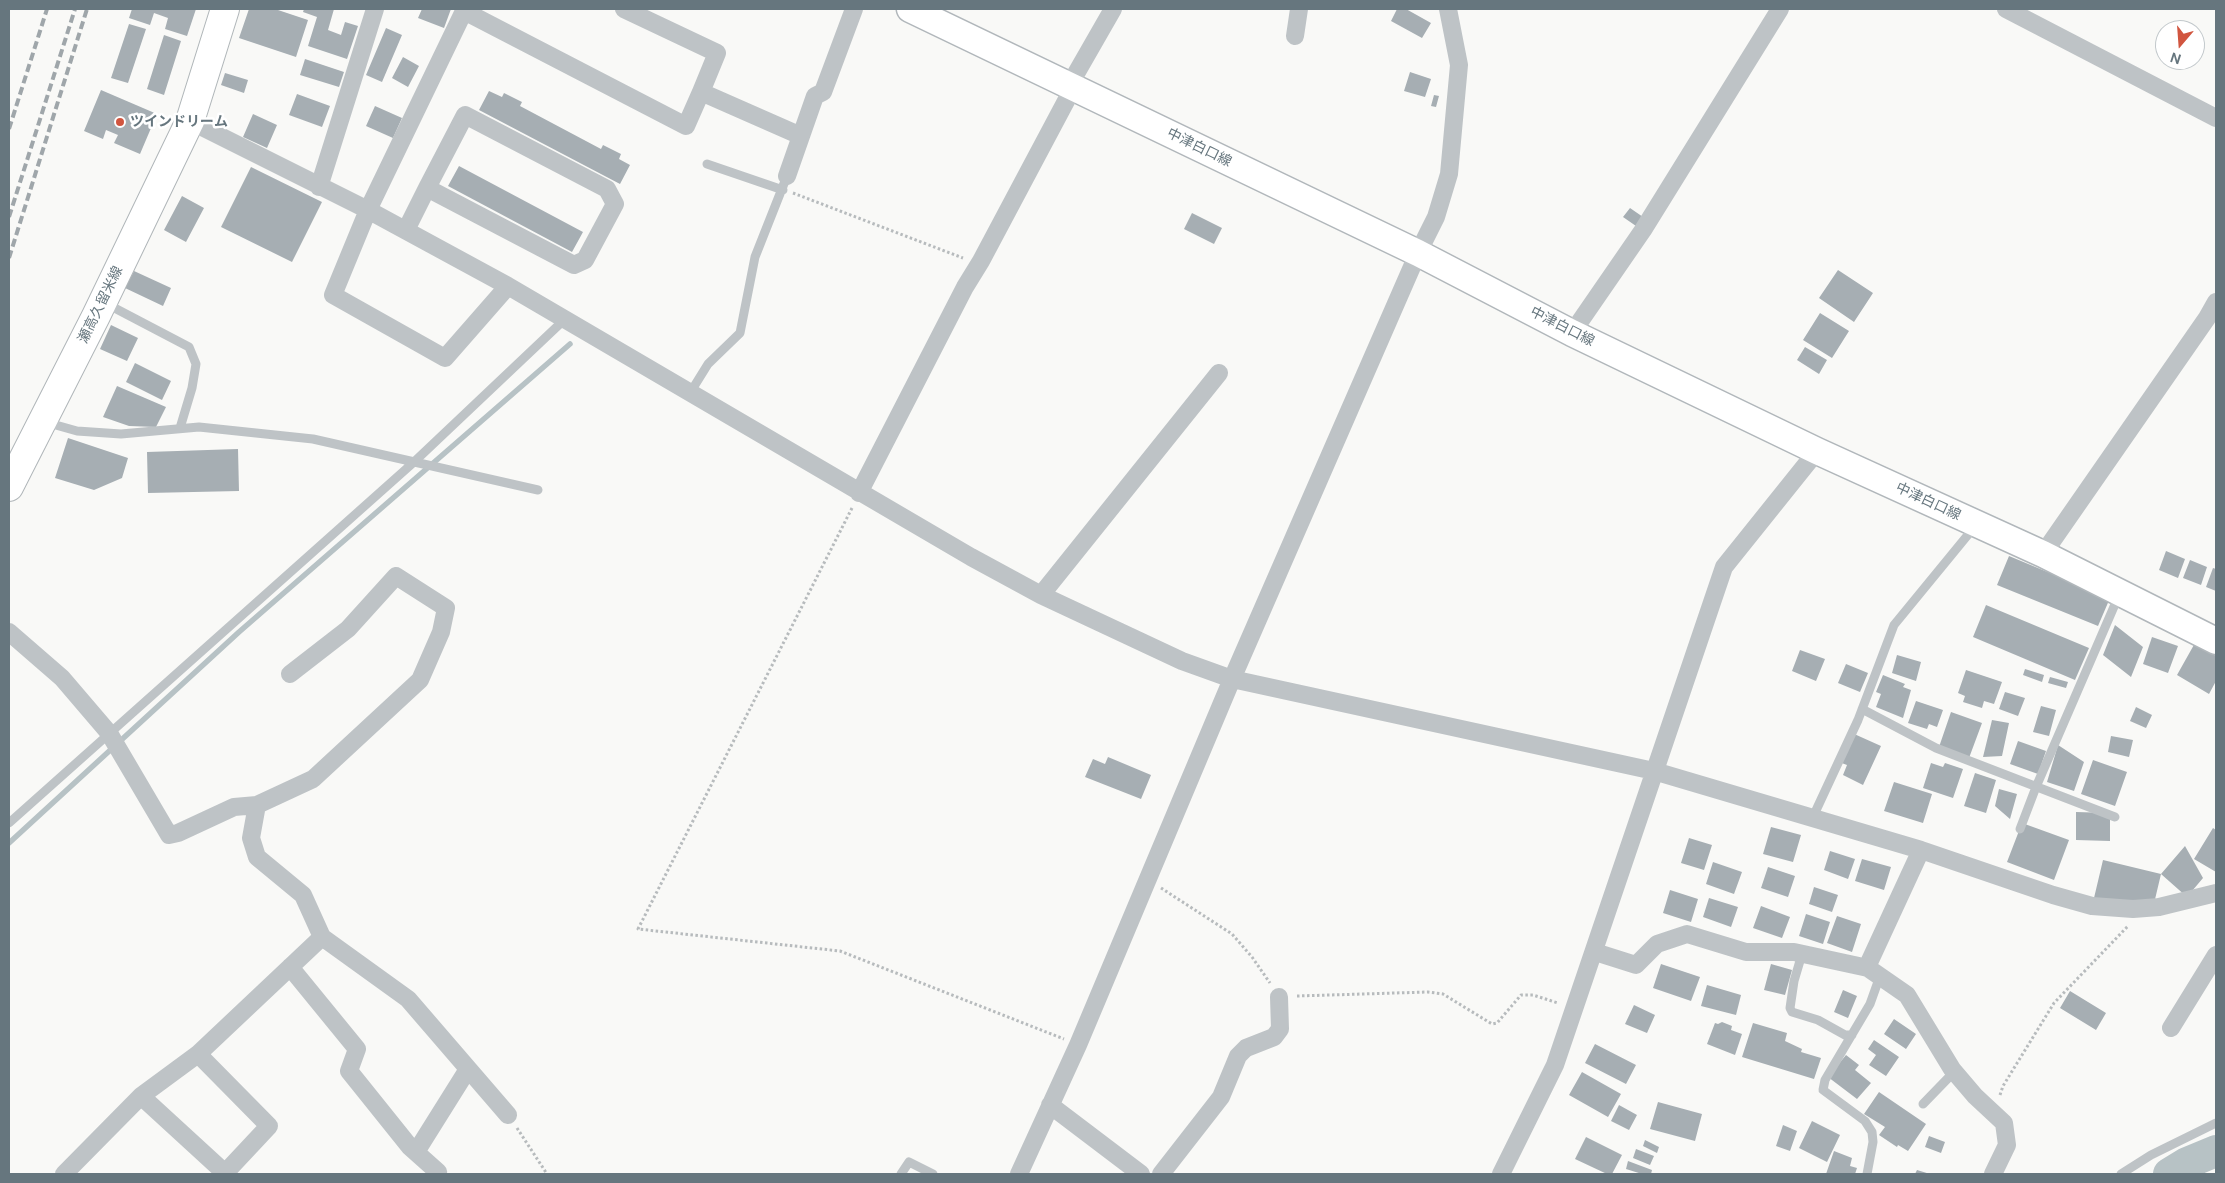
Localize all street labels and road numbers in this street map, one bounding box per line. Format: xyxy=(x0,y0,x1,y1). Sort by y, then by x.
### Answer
street label: 中津白口線 xyxy=(1164,125,1234,171)
street label: 瀬高久留米線 xyxy=(75,264,127,346)
street label: 中津白口線 xyxy=(1527,304,1597,350)
street label: 中津白口線 xyxy=(1893,480,1963,524)

